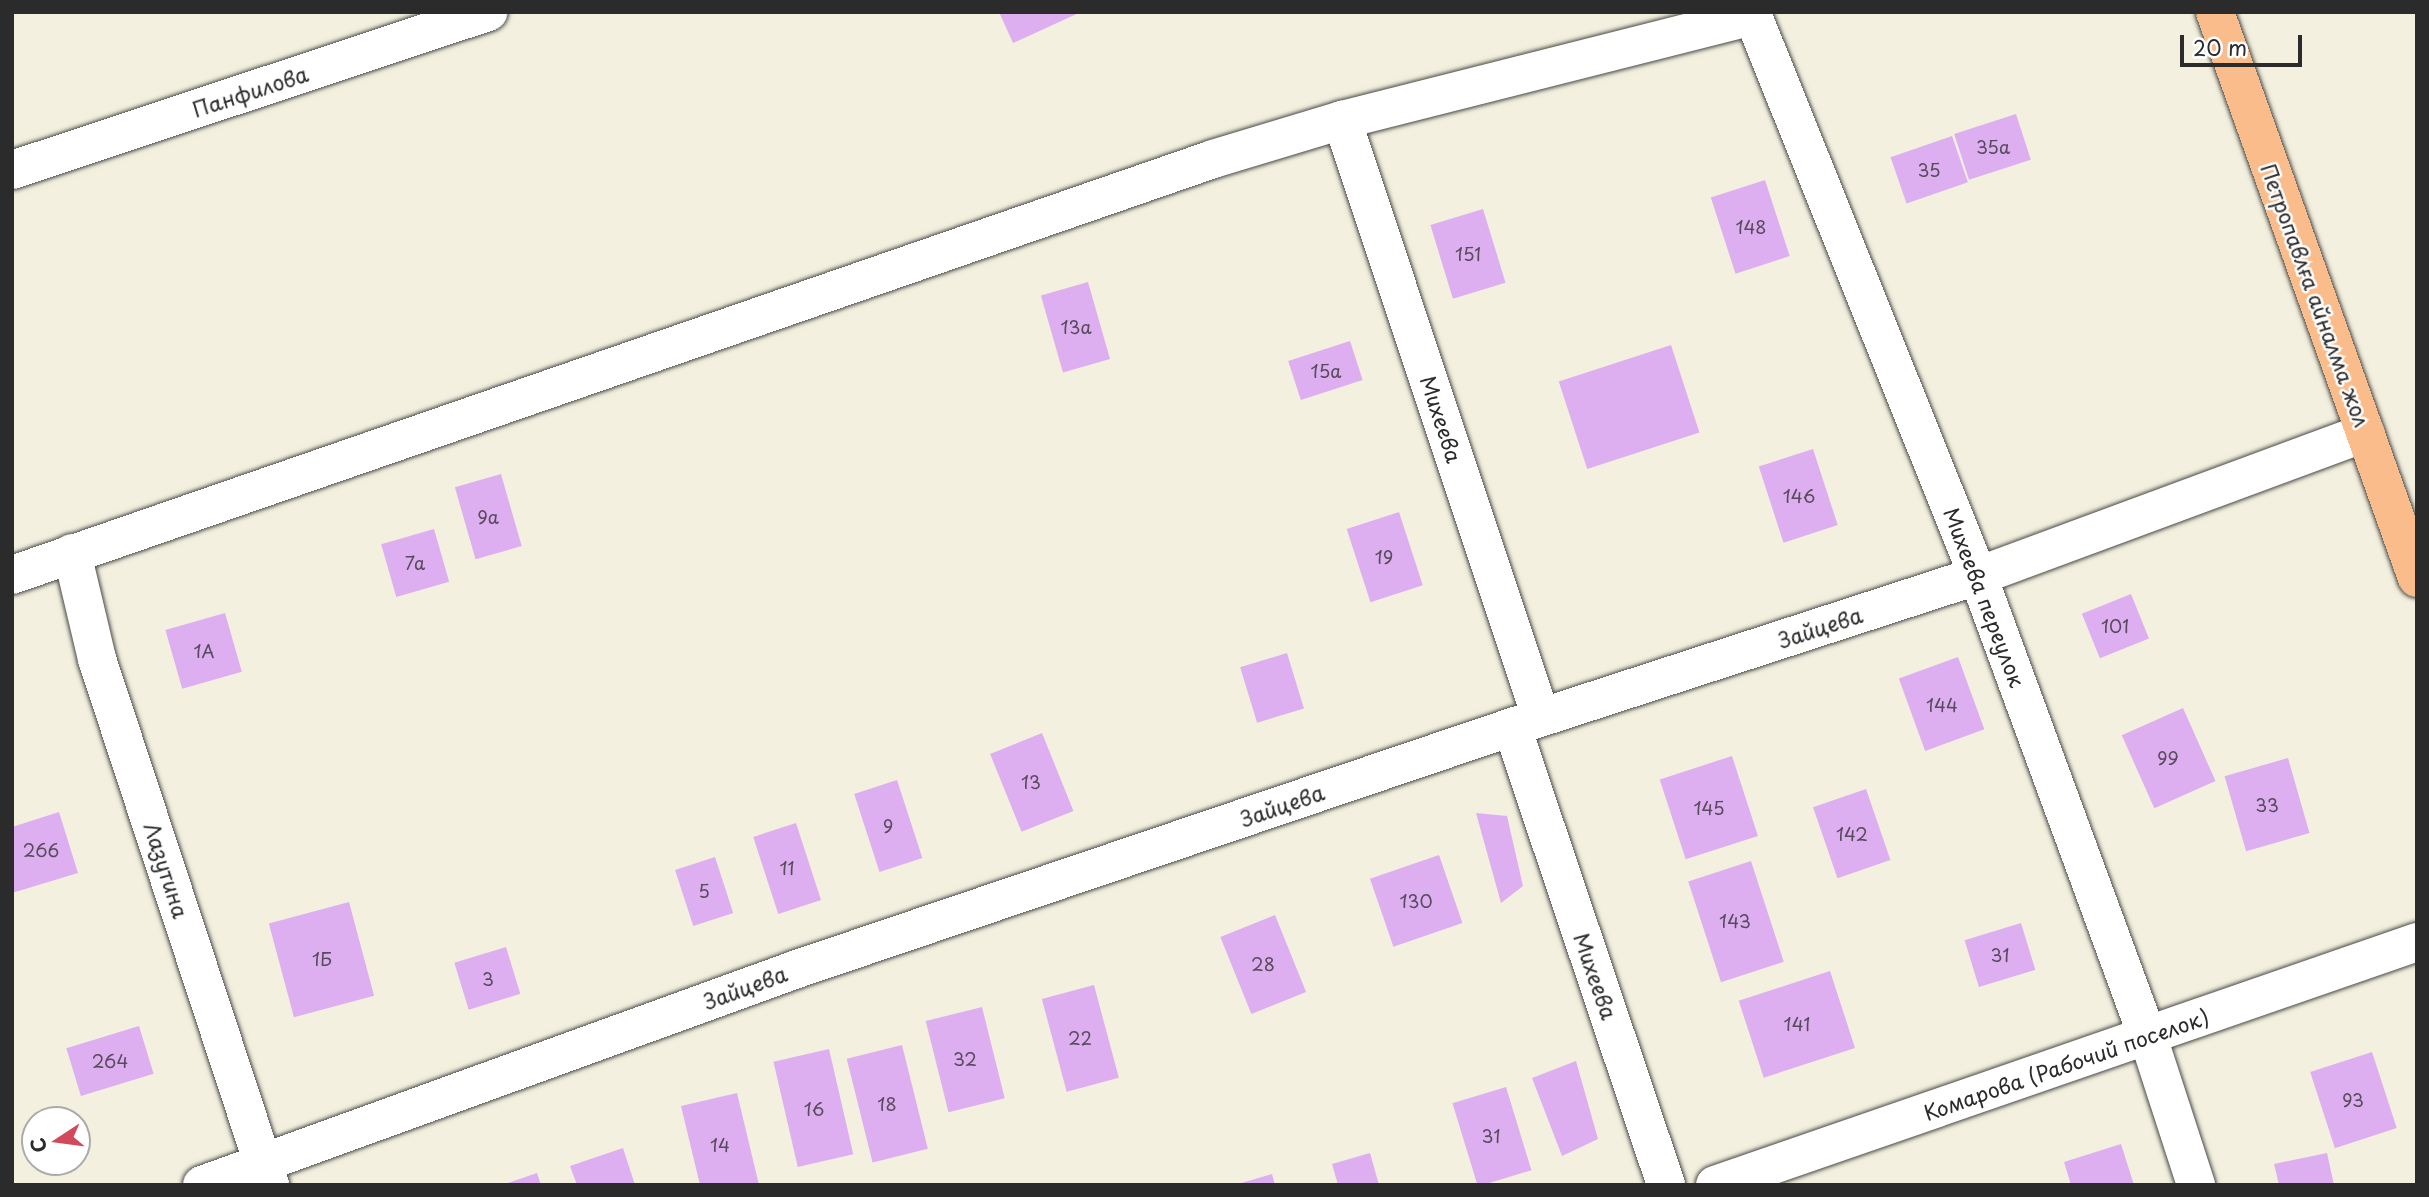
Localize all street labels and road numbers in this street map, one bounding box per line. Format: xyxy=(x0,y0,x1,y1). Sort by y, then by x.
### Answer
street label: Панфилова xyxy=(189,60,311,122)
street label: Петропавлға айналма жол xyxy=(2256,159,2376,431)
street label: Михеева xyxy=(1416,372,1468,466)
street label: Михеева переулок xyxy=(1939,503,2031,691)
street label: Зайцева xyxy=(1775,602,1865,652)
street label: Зайцева xyxy=(1237,779,1327,831)
street label: Лазутина xyxy=(140,819,194,921)
street label: Михеева xyxy=(1569,929,1623,1023)
street label: Зайцева xyxy=(700,960,790,1014)
street label: Комарова (Рабочий поселок) xyxy=(1920,1003,2212,1125)

